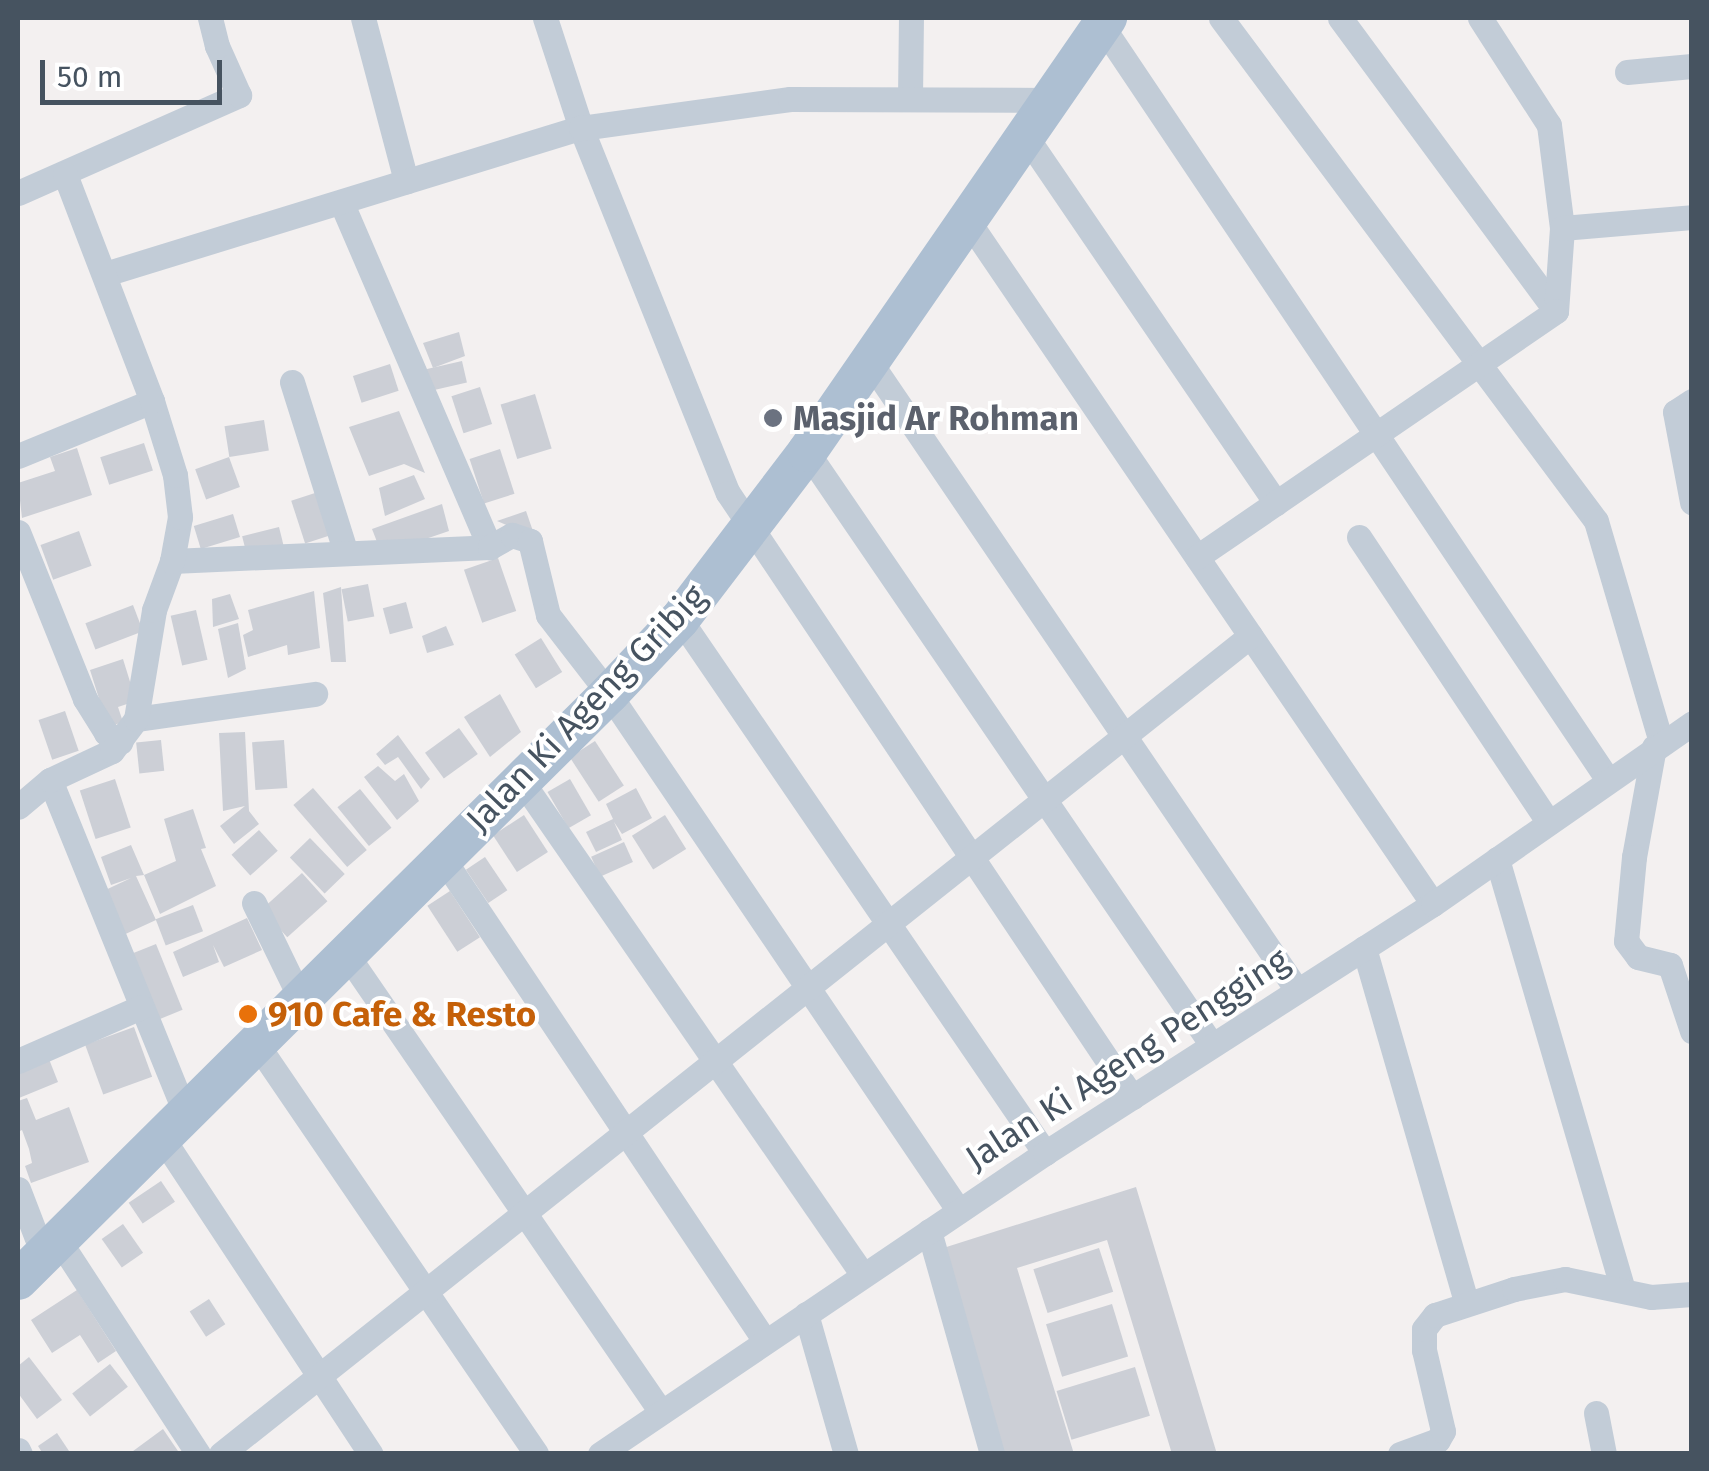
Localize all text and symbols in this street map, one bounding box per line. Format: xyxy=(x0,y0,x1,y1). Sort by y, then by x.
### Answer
scale bar xyxy=(45,40,228,102)
text: 50 m xyxy=(57,59,122,95)
place label: Masjid Ar Rohman xyxy=(793,397,1079,439)
marker: Masjid Ar Rohman xyxy=(762,407,784,429)
street label: Jalan Ki Ageng Gribig xyxy=(457,576,715,840)
street label: Jalan Ki Ageng Pengging xyxy=(958,939,1296,1179)
place label: 910 Cafe & Resto xyxy=(268,993,536,1035)
marker: 910 Cafe & Resto xyxy=(237,1003,259,1025)

